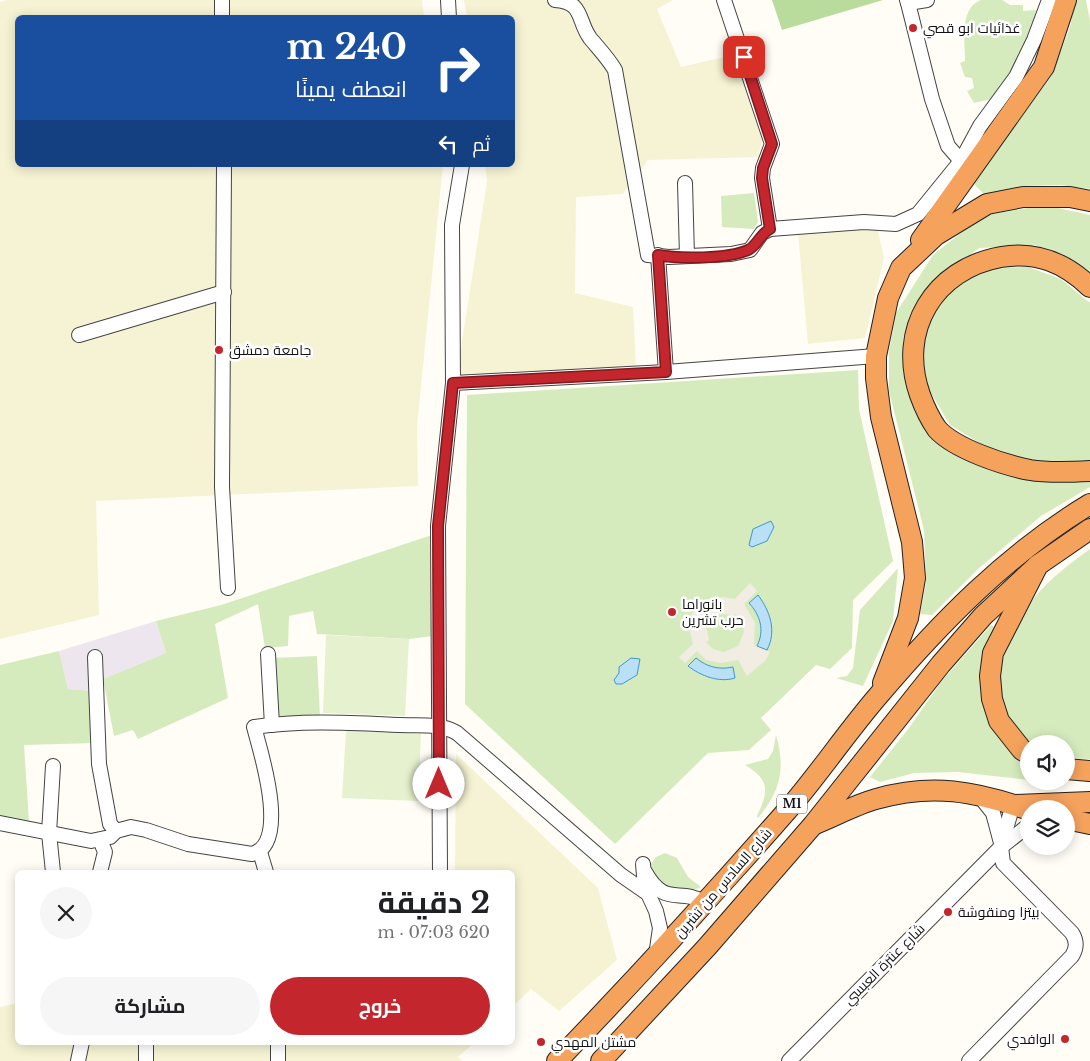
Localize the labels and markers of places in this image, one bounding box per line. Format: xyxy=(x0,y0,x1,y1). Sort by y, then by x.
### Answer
place label: غذائيات ابو قصي xyxy=(923,19,1020,39)
marker: غذائيات ابو قصي xyxy=(907,22,919,34)
pin xyxy=(723,36,765,78)
place label: جامعة دمشق xyxy=(229,341,311,359)
marker: جامعة دمشق xyxy=(213,344,225,356)
place label: بانوراما حرب تشرين xyxy=(682,595,743,629)
marker: بانوراما حرب تشرين xyxy=(666,606,678,618)
place label: بيتزا ومنقوشة xyxy=(958,903,1039,921)
marker: بيتزا ومنقوشة xyxy=(942,906,954,918)
place label: الوافدي xyxy=(1007,1030,1055,1051)
place label: مشتل المهدي xyxy=(551,1033,636,1054)
marker: الوافدي xyxy=(1059,1033,1071,1045)
marker: مشتل المهدي xyxy=(535,1036,547,1048)

